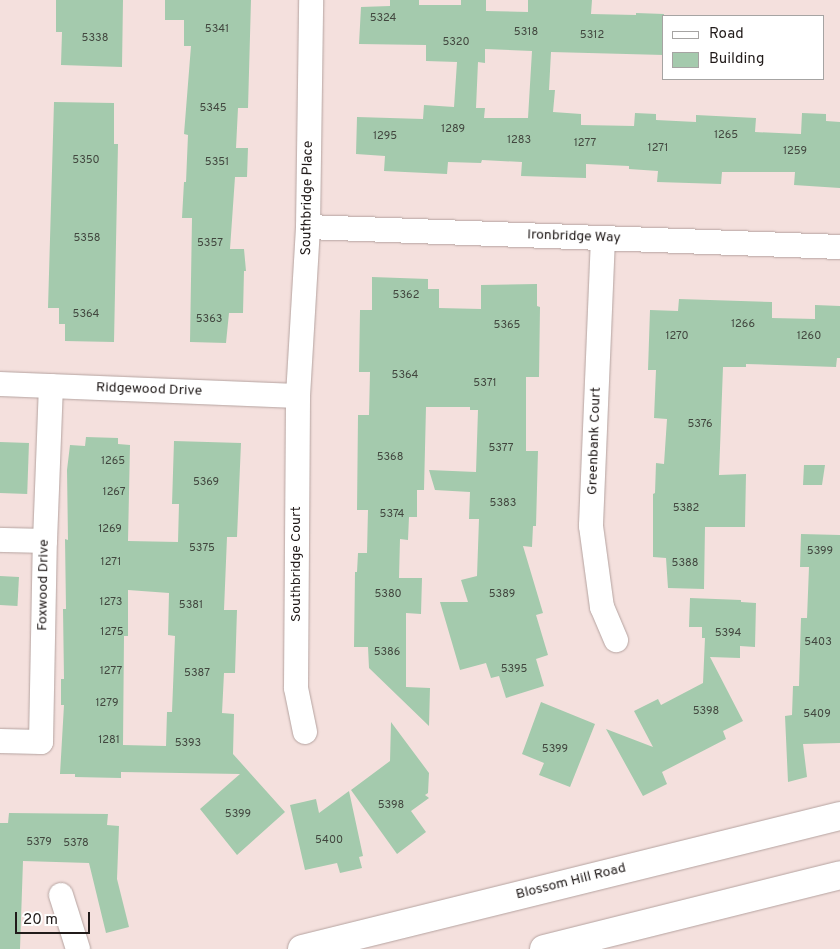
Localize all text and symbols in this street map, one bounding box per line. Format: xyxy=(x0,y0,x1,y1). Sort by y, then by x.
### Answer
house number: 5324 xyxy=(370,11,396,25)
legend xyxy=(662,15,825,80)
house number: 5341 xyxy=(205,22,229,36)
house number: 5318 xyxy=(514,25,538,39)
text: Road xyxy=(709,25,744,44)
house number: 5312 xyxy=(580,28,604,42)
house number: 5338 xyxy=(82,31,108,45)
house number: 5320 xyxy=(442,35,470,49)
text: Building xyxy=(709,50,764,69)
house number: 5345 xyxy=(199,101,227,115)
house number: 1289 xyxy=(441,122,465,136)
house number: 1265 xyxy=(714,128,738,142)
house number: 1295 xyxy=(373,129,397,143)
house number: 1283 xyxy=(507,133,531,147)
house number: 1277 xyxy=(574,136,596,150)
street label: Southbridge Place xyxy=(299,141,317,255)
house number: 1271 xyxy=(648,141,668,155)
house number: 1259 xyxy=(783,144,807,158)
house number: 5350 xyxy=(72,153,100,167)
house number: 5351 xyxy=(205,155,229,169)
street label: Ironbridge Way xyxy=(527,227,621,247)
house number: 5358 xyxy=(73,231,101,245)
house number: 5357 xyxy=(197,236,223,250)
house number: 5362 xyxy=(393,288,419,302)
house number: 5364 xyxy=(73,307,99,321)
house number: 5363 xyxy=(196,312,222,326)
house number: 1266 xyxy=(731,317,755,331)
house number: 5365 xyxy=(494,318,520,332)
house number: 1270 xyxy=(665,329,689,343)
house number: 1260 xyxy=(797,329,821,343)
house number: 5364 xyxy=(392,368,418,382)
house number: 5371 xyxy=(473,376,497,390)
street label: Ridgewood Drive xyxy=(96,380,202,400)
street label: Greenbank Court xyxy=(585,387,605,495)
house number: 5376 xyxy=(687,417,713,431)
house number: 5377 xyxy=(488,441,514,455)
house number: 5368 xyxy=(377,450,403,464)
house number: 1265 xyxy=(101,454,125,468)
house number: 5369 xyxy=(193,475,219,489)
house number: 1267 xyxy=(103,485,125,499)
house number: 5383 xyxy=(490,496,516,510)
house number: 5382 xyxy=(673,501,699,515)
street label: Southbridge Court xyxy=(289,506,305,622)
house number: 5374 xyxy=(380,507,404,521)
house number: 1269 xyxy=(98,522,122,536)
street label: Foxwood Drive xyxy=(35,539,53,631)
house number: 5375 xyxy=(189,541,215,555)
house number: 5399 xyxy=(807,544,833,558)
house number: 1271 xyxy=(101,555,121,569)
house number: 5388 xyxy=(672,556,698,570)
house number: 5380 xyxy=(374,587,402,601)
house number: 5389 xyxy=(489,587,515,601)
house number: 1273 xyxy=(100,595,122,609)
house number: 5381 xyxy=(179,598,203,612)
house number: 1275 xyxy=(100,625,124,639)
house number: 5394 xyxy=(715,626,741,640)
house number: 5403 xyxy=(804,635,832,649)
house number: 5386 xyxy=(374,645,400,659)
house number: 5395 xyxy=(501,662,527,676)
house number: 1277 xyxy=(100,664,122,678)
house number: 5387 xyxy=(184,666,210,680)
house number: 1279 xyxy=(95,696,119,710)
house number: 5398 xyxy=(693,704,719,718)
house number: 5409 xyxy=(803,707,831,721)
house number: 1281 xyxy=(98,733,120,747)
house number: 5393 xyxy=(175,736,201,750)
house number: 5399 xyxy=(542,742,568,756)
house number: 5398 xyxy=(378,798,404,812)
house number: 5399 xyxy=(225,807,251,821)
house number: 5400 xyxy=(315,833,343,847)
house number: 5379 xyxy=(26,835,52,849)
house number: 5378 xyxy=(63,836,89,850)
street label: Blossom Hill Road xyxy=(514,860,628,904)
scale bar xyxy=(18,902,92,934)
text: 20 m xyxy=(23,911,58,930)

